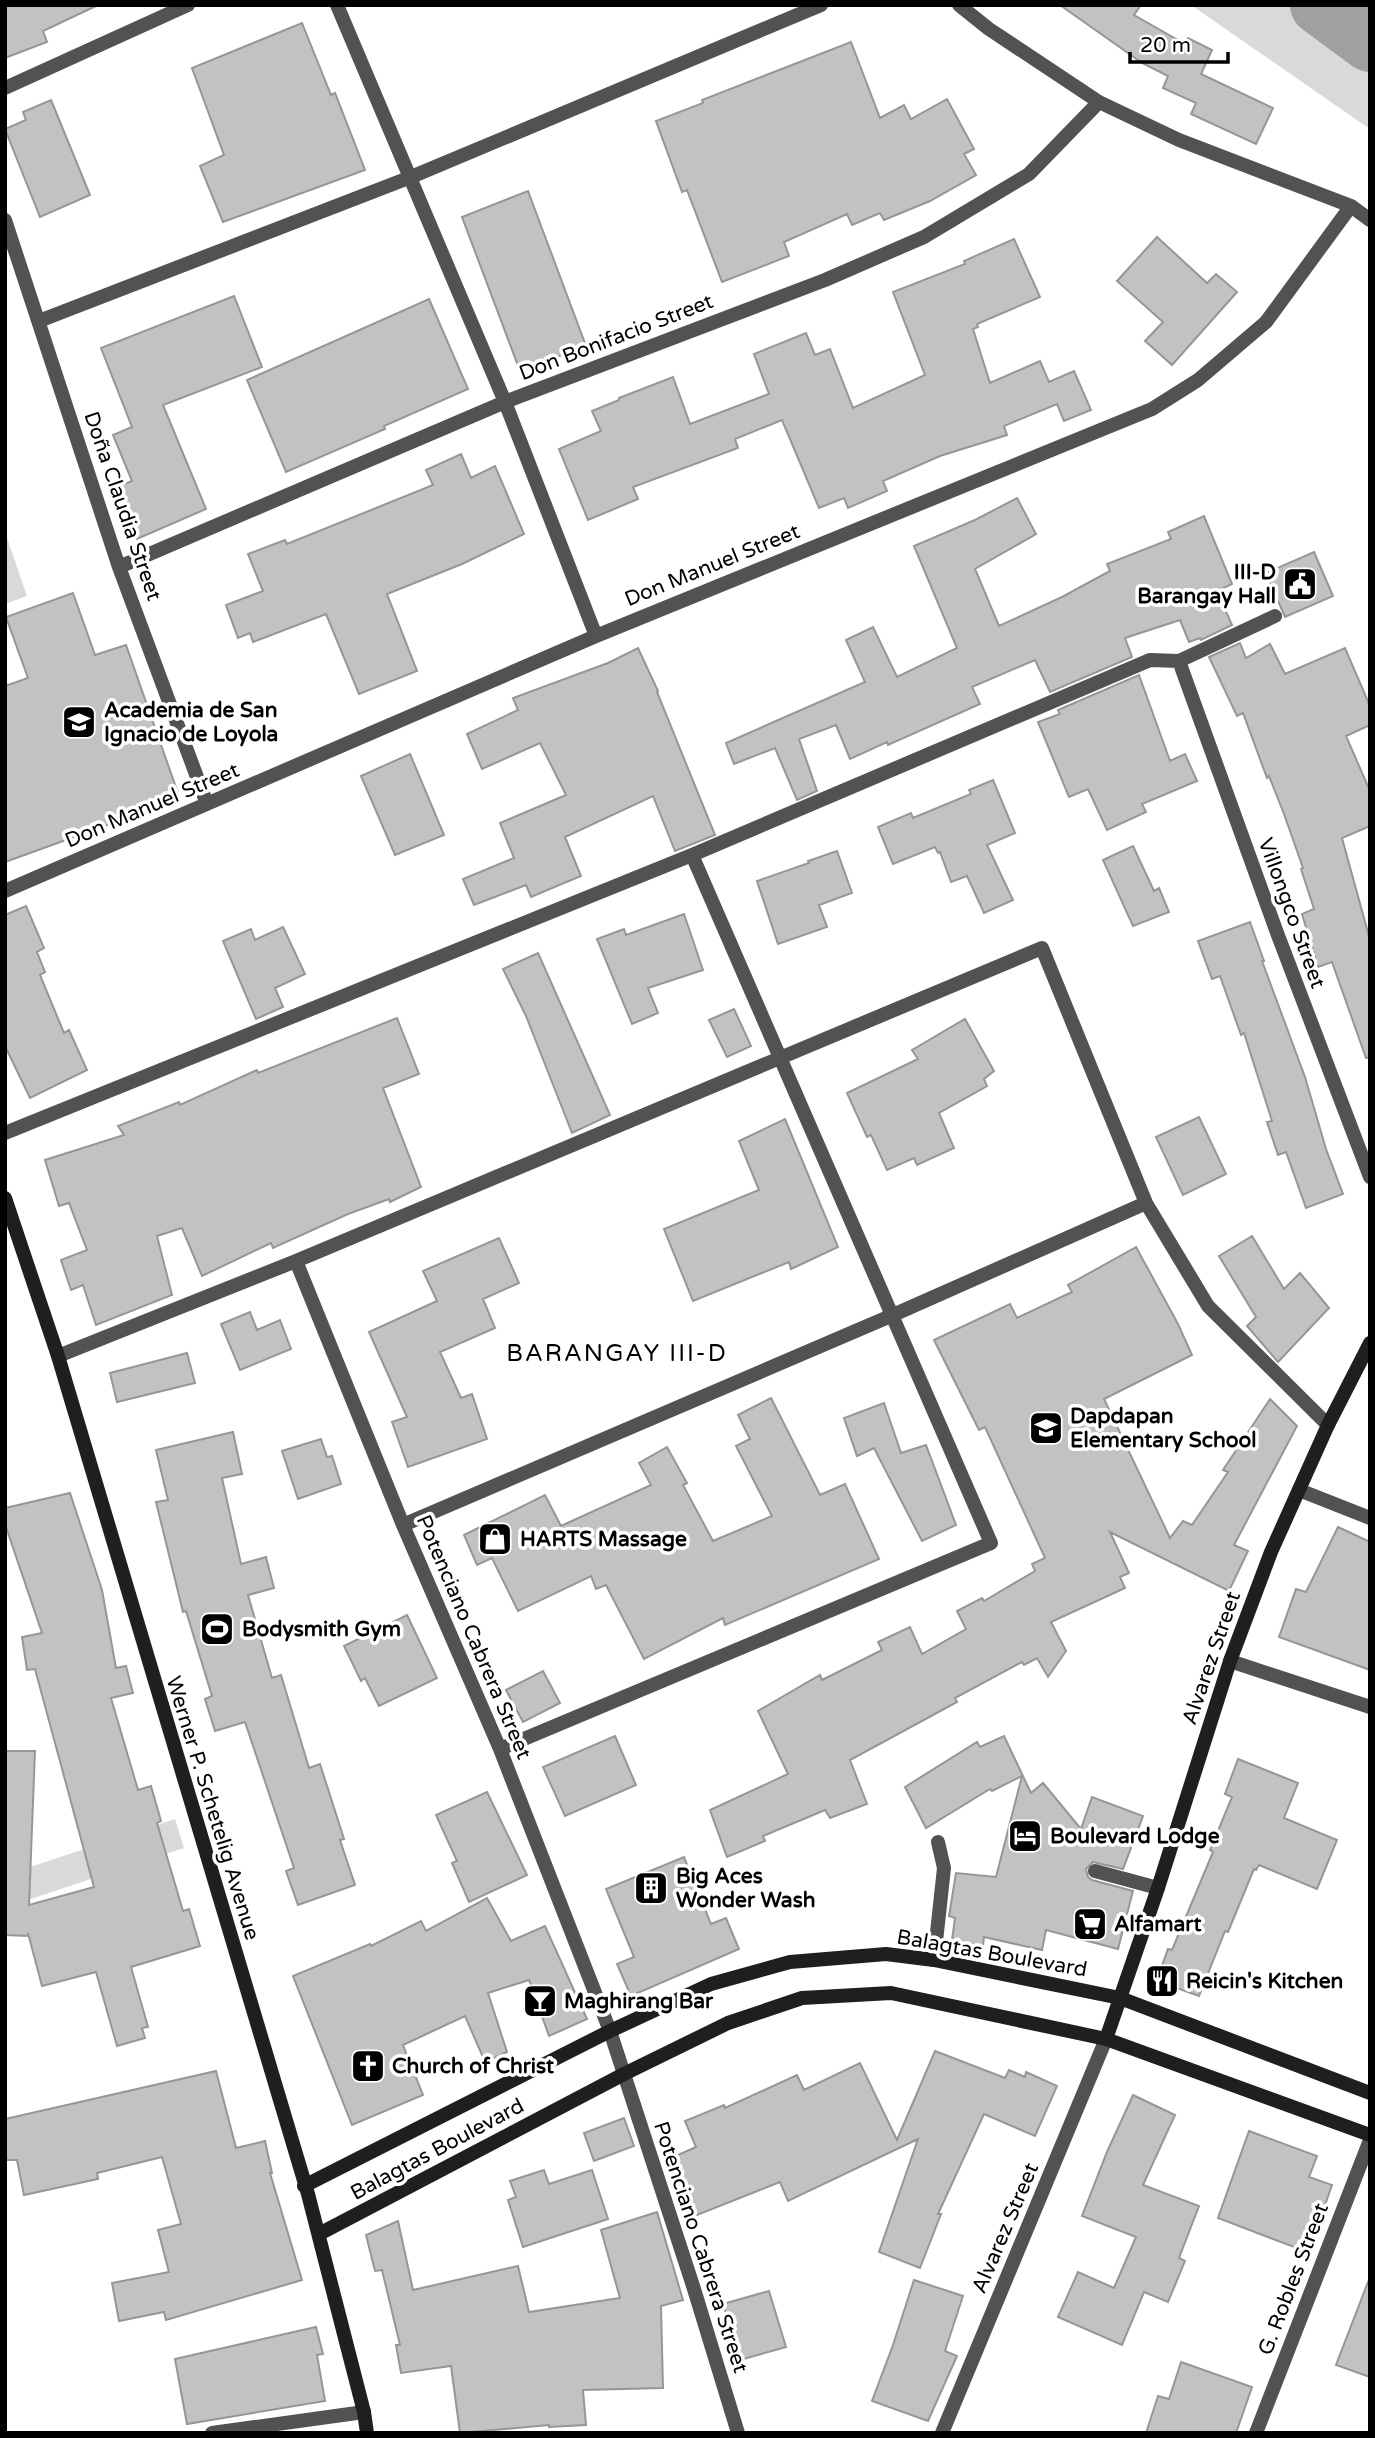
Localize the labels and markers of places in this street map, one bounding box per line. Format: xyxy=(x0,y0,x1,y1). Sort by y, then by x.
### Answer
place label: III-D Barangay Hall xyxy=(1137,560,1276,609)
public building icon: III-D Barangay Hall xyxy=(1281,565,1319,603)
place label: Academia de San Ignacio de Loyola xyxy=(104,698,278,747)
school or university icon: Academia de San Ignacio de Loyola xyxy=(60,703,98,741)
place label: Dapdapan Elementary School xyxy=(1070,1404,1257,1453)
school or university icon: Dapdapan Elementary School xyxy=(1027,1409,1065,1447)
shop icon: HARTS Massage xyxy=(476,1520,514,1558)
place label: HARTS Massage xyxy=(520,1527,687,1552)
sports icon: Bodysmith Gym xyxy=(198,1610,236,1648)
place label: Bodysmith Gym xyxy=(242,1617,401,1642)
hotel icon: Boulevard Lodge xyxy=(1006,1817,1044,1855)
place label: Boulevard Lodge xyxy=(1050,1824,1220,1849)
place label: Big Aces Wonder Wash xyxy=(676,1864,816,1913)
building icon: Big Aces Wonder Wash xyxy=(632,1869,670,1907)
supermarket icon: Alfamart xyxy=(1071,1905,1109,1943)
place label: Alfamart xyxy=(1114,1912,1201,1937)
restaurant icon: Reicin's Kitchen xyxy=(1143,1962,1181,2000)
place label: Reicin's Kitchen xyxy=(1186,1969,1343,1994)
bar icon: Maghirang Bar xyxy=(521,1982,559,2020)
place label: Maghirang Bar xyxy=(564,1989,714,2014)
church icon: Church of Christ xyxy=(349,2047,387,2085)
place label: Church of Christ xyxy=(392,2054,554,2079)

